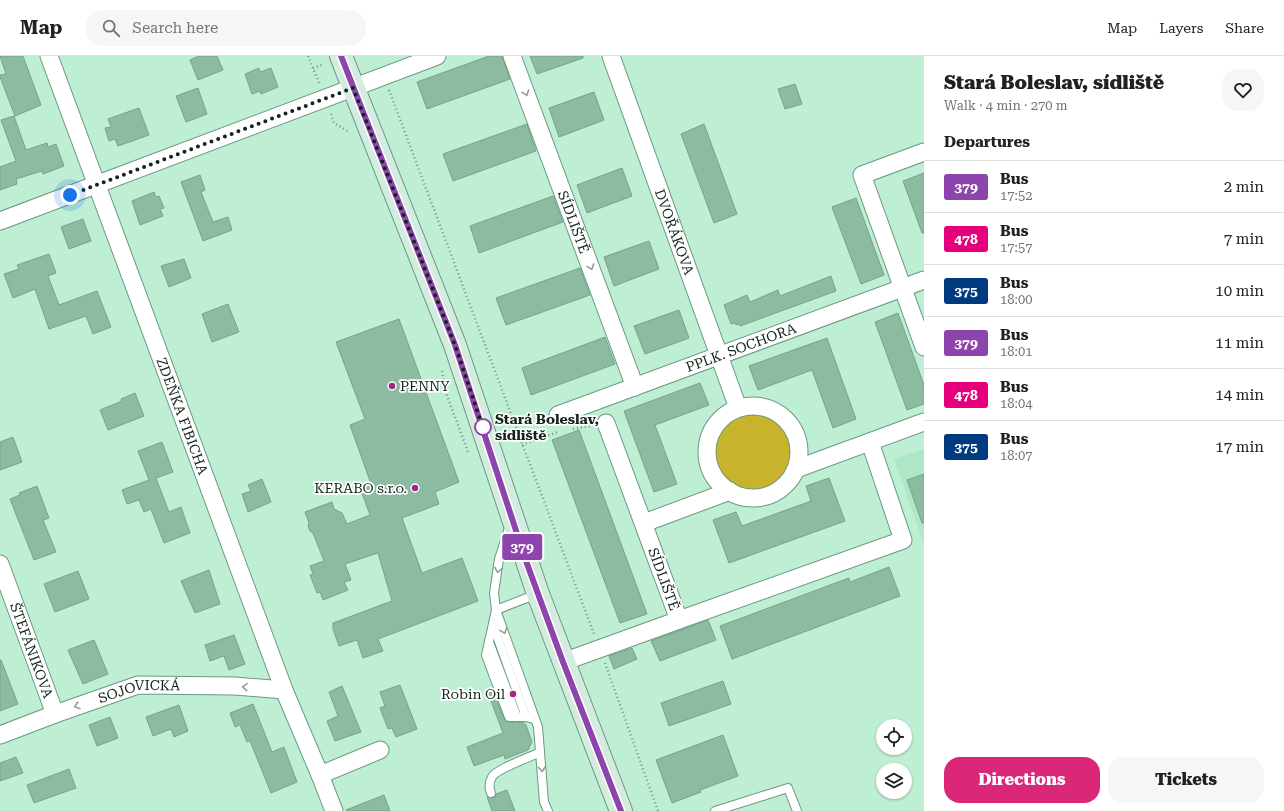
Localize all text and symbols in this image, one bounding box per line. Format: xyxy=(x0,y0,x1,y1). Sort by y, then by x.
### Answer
search box xyxy=(86,10,366,46)
text: Map xyxy=(20,16,62,39)
icon: search xyxy=(100,17,122,39)
text: Search here xyxy=(132,19,218,37)
text: Map xyxy=(1107,20,1137,36)
text: Layers xyxy=(1159,20,1203,36)
text: Share xyxy=(1225,20,1264,36)
button: heart xyxy=(1222,69,1264,111)
text: Stará Boleslav, sídliště xyxy=(944,71,1164,94)
one-way arrow xyxy=(521,89,529,96)
text: Walk · 4 min · 270 m xyxy=(944,98,1068,113)
text: Departures xyxy=(944,133,1030,151)
text: Bus xyxy=(1000,170,1028,188)
text: 2 min xyxy=(1224,178,1264,196)
text: 379 xyxy=(954,179,978,195)
your location xyxy=(60,185,80,205)
street label: DVOŘÁKOVA xyxy=(652,187,697,277)
street label: SÍDLIŠTĚ xyxy=(555,188,593,255)
text: 17:52 xyxy=(1000,188,1032,203)
text: Bus xyxy=(1000,222,1028,240)
text: 7 min xyxy=(1224,230,1264,248)
text: 478 xyxy=(954,231,978,247)
text: 17:57 xyxy=(1000,240,1032,255)
one-way arrow xyxy=(586,263,594,270)
text: Bus xyxy=(1000,274,1028,292)
text: 10 min xyxy=(1215,282,1264,300)
text: 375 xyxy=(954,283,978,299)
text: 18:00 xyxy=(1000,292,1032,307)
street label: PPLK. SOCHORA xyxy=(684,320,798,375)
text: Bus xyxy=(1000,326,1028,344)
text: 11 min xyxy=(1215,334,1264,352)
text: 379 xyxy=(954,335,978,351)
text: 18:01 xyxy=(1000,344,1032,359)
street label: ZDEŇKA FIBICHA xyxy=(154,355,211,477)
place label: PENNY xyxy=(400,378,450,394)
text: Bus xyxy=(1000,378,1028,396)
marker: PENNY xyxy=(387,381,397,391)
text: 14 min xyxy=(1215,386,1264,404)
text: 478 xyxy=(954,387,978,403)
text: 18:04 xyxy=(1000,396,1032,411)
place label: Stará Boleslav, sídliště xyxy=(495,411,599,443)
marker: Stará Boleslav, sídliště xyxy=(474,418,492,436)
text: Bus xyxy=(1000,430,1028,448)
text: 17 min xyxy=(1215,438,1264,456)
text: 375 xyxy=(954,439,978,455)
text: 18:07 xyxy=(1000,448,1032,463)
place label: KERABO s.r.o. xyxy=(314,480,407,496)
marker: KERABO s.r.o. xyxy=(410,483,420,493)
line badge: 379 xyxy=(499,534,545,560)
text: 379 xyxy=(510,539,534,555)
street label: SÍDLIŠTĚ xyxy=(645,545,683,613)
one-way arrow xyxy=(494,567,503,573)
street label: ŠTEFÁNIKOVA xyxy=(7,601,57,700)
one-way arrow xyxy=(499,627,507,634)
street label: SOJOVICKÁ xyxy=(96,677,180,706)
one-way arrow xyxy=(242,682,248,691)
place label: Robin Oil xyxy=(441,686,506,702)
marker: Robin Oil xyxy=(508,689,518,699)
one-way arrow xyxy=(73,701,80,710)
map controls xyxy=(876,719,912,799)
button: locate xyxy=(876,719,912,755)
button: Directions xyxy=(944,757,1100,803)
button: Tickets xyxy=(1108,757,1264,803)
button: layers xyxy=(876,763,912,799)
one-way arrow xyxy=(537,766,546,772)

